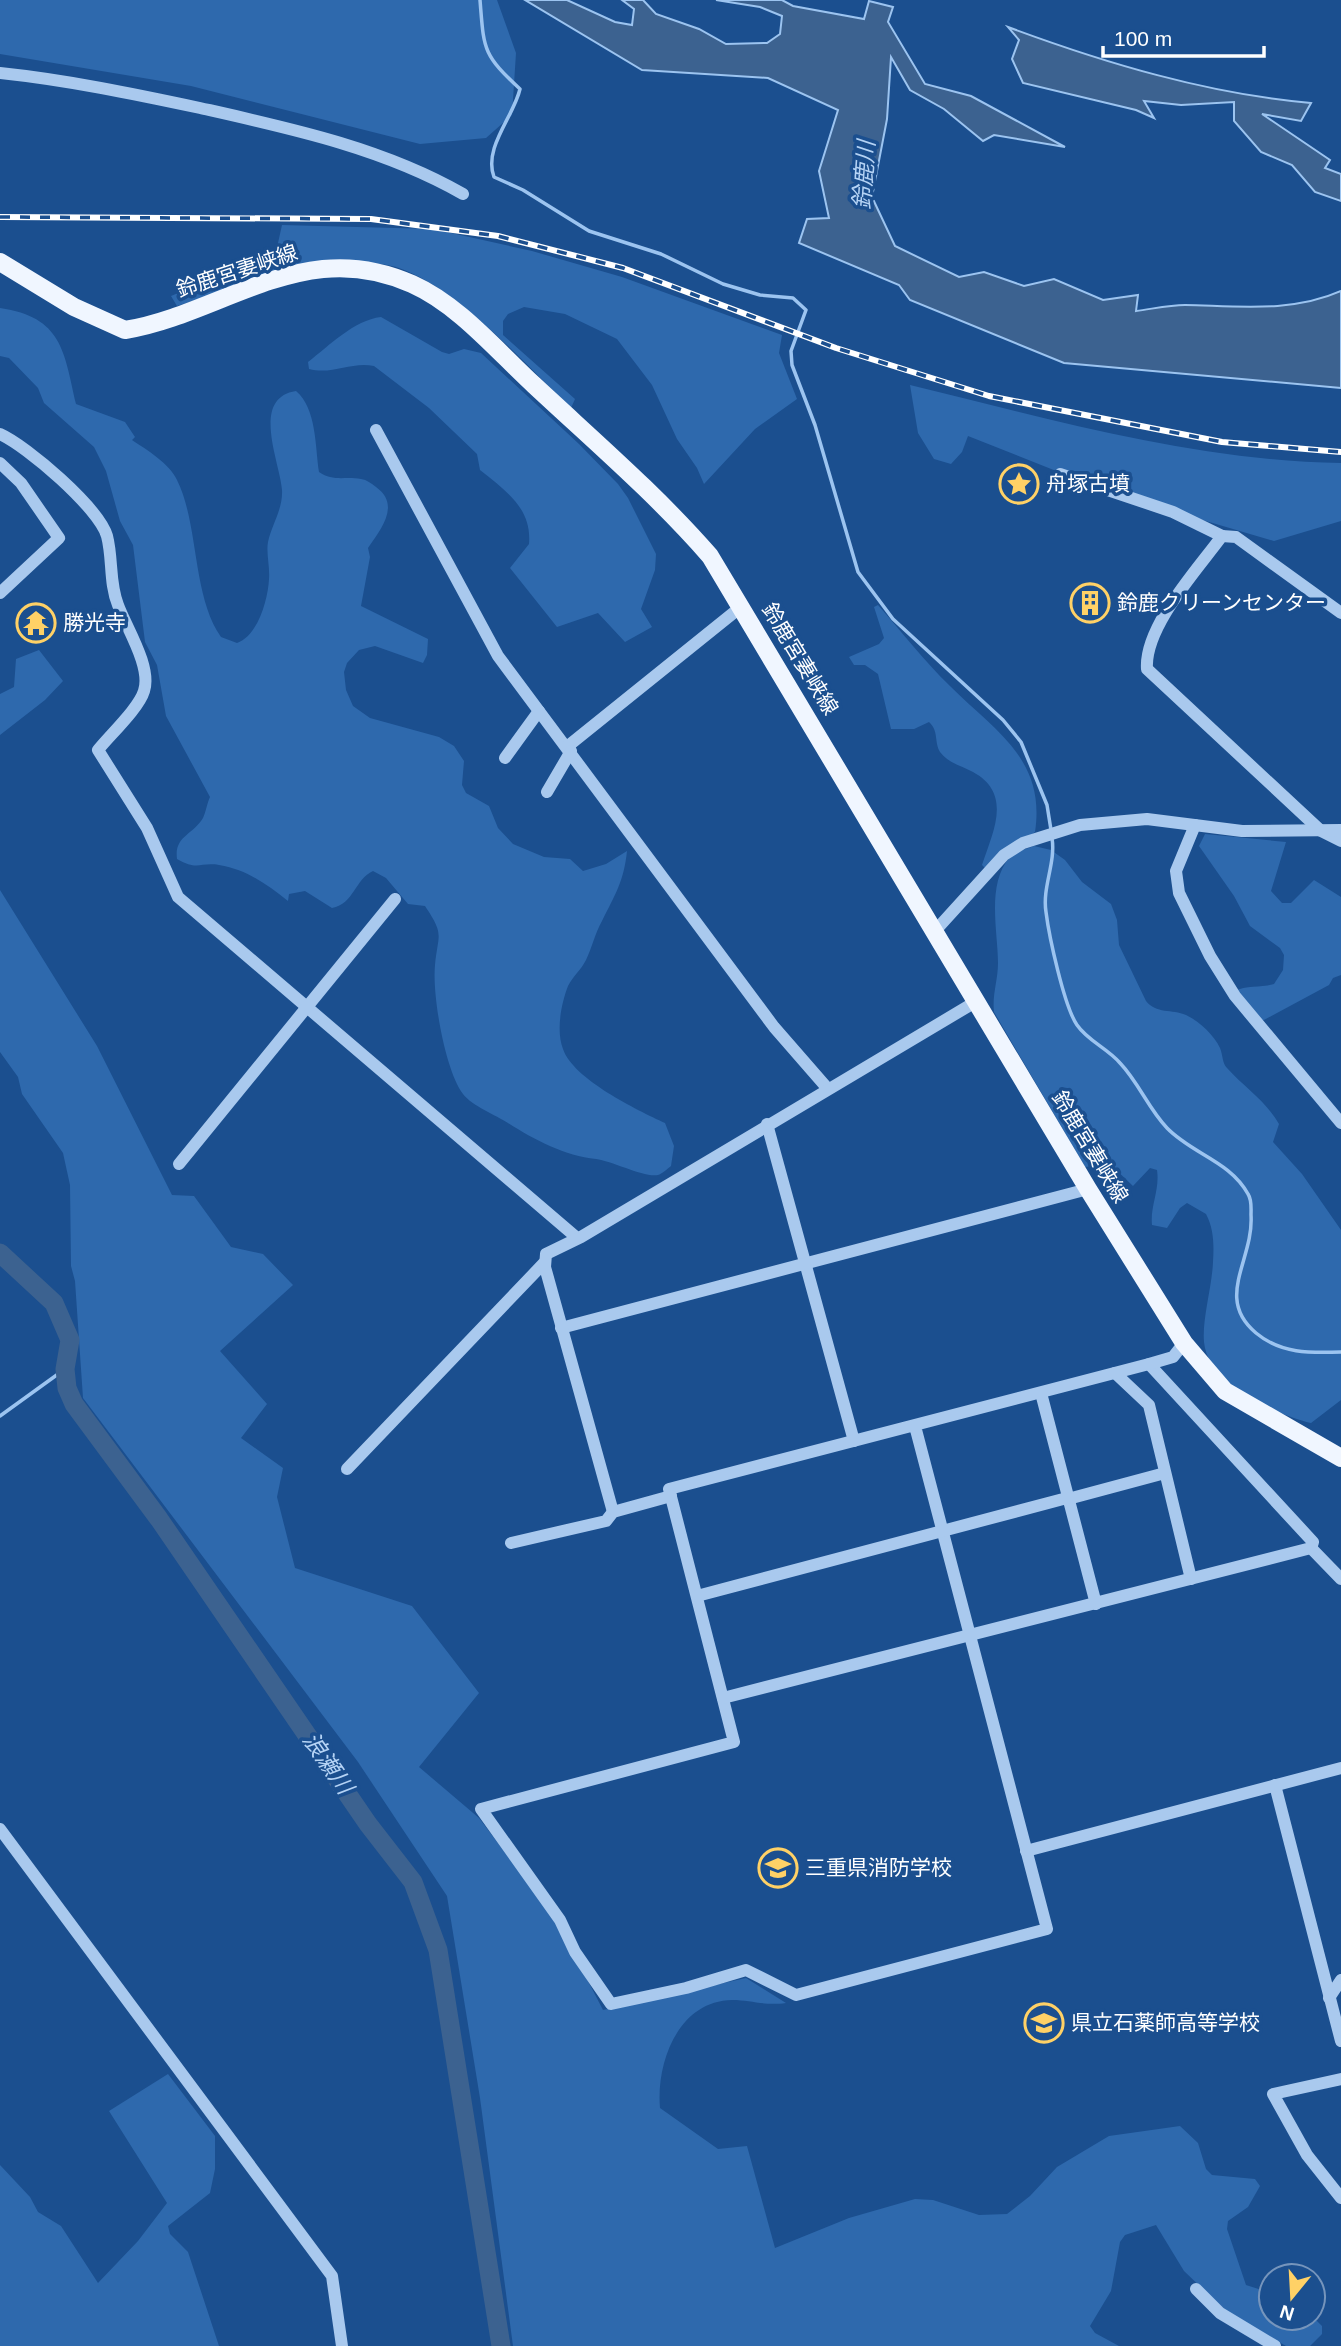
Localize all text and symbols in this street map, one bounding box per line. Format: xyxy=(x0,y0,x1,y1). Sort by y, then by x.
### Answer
scale bar xyxy=(1103,14,1264,58)
text: 100 m xyxy=(1114,27,1172,50)
water label: 鈴鹿川 xyxy=(849,137,880,210)
street label: 鈴鹿宮妻峡線 xyxy=(173,240,300,301)
place icon: 舟塚古墳 xyxy=(998,463,1040,505)
place label: 舟塚古墳 xyxy=(1046,472,1130,495)
building icon: 鈴鹿クリーンセンター xyxy=(1069,582,1111,624)
place label: 鈴鹿クリーンセンター xyxy=(1117,591,1326,614)
street label: 鈴鹿宮妻峡線 xyxy=(758,599,843,719)
temple icon: 勝光寺 xyxy=(15,602,57,644)
place label: 勝光寺 xyxy=(63,611,126,634)
street label: 鈴鹿宮妻峡線 xyxy=(1048,1087,1133,1207)
water label: 浪瀬川 xyxy=(298,1727,360,1801)
school or university icon: 三重県消防学校 xyxy=(757,1847,799,1889)
place label: 三重県消防学校 xyxy=(805,1856,952,1879)
school or university icon: 県立石薬師高等学校 xyxy=(1023,2002,1065,2044)
place label: 県立石薬師高等学校 xyxy=(1071,2011,1260,2034)
north arrow xyxy=(1257,2262,1327,2332)
text: N xyxy=(1277,2301,1297,2325)

